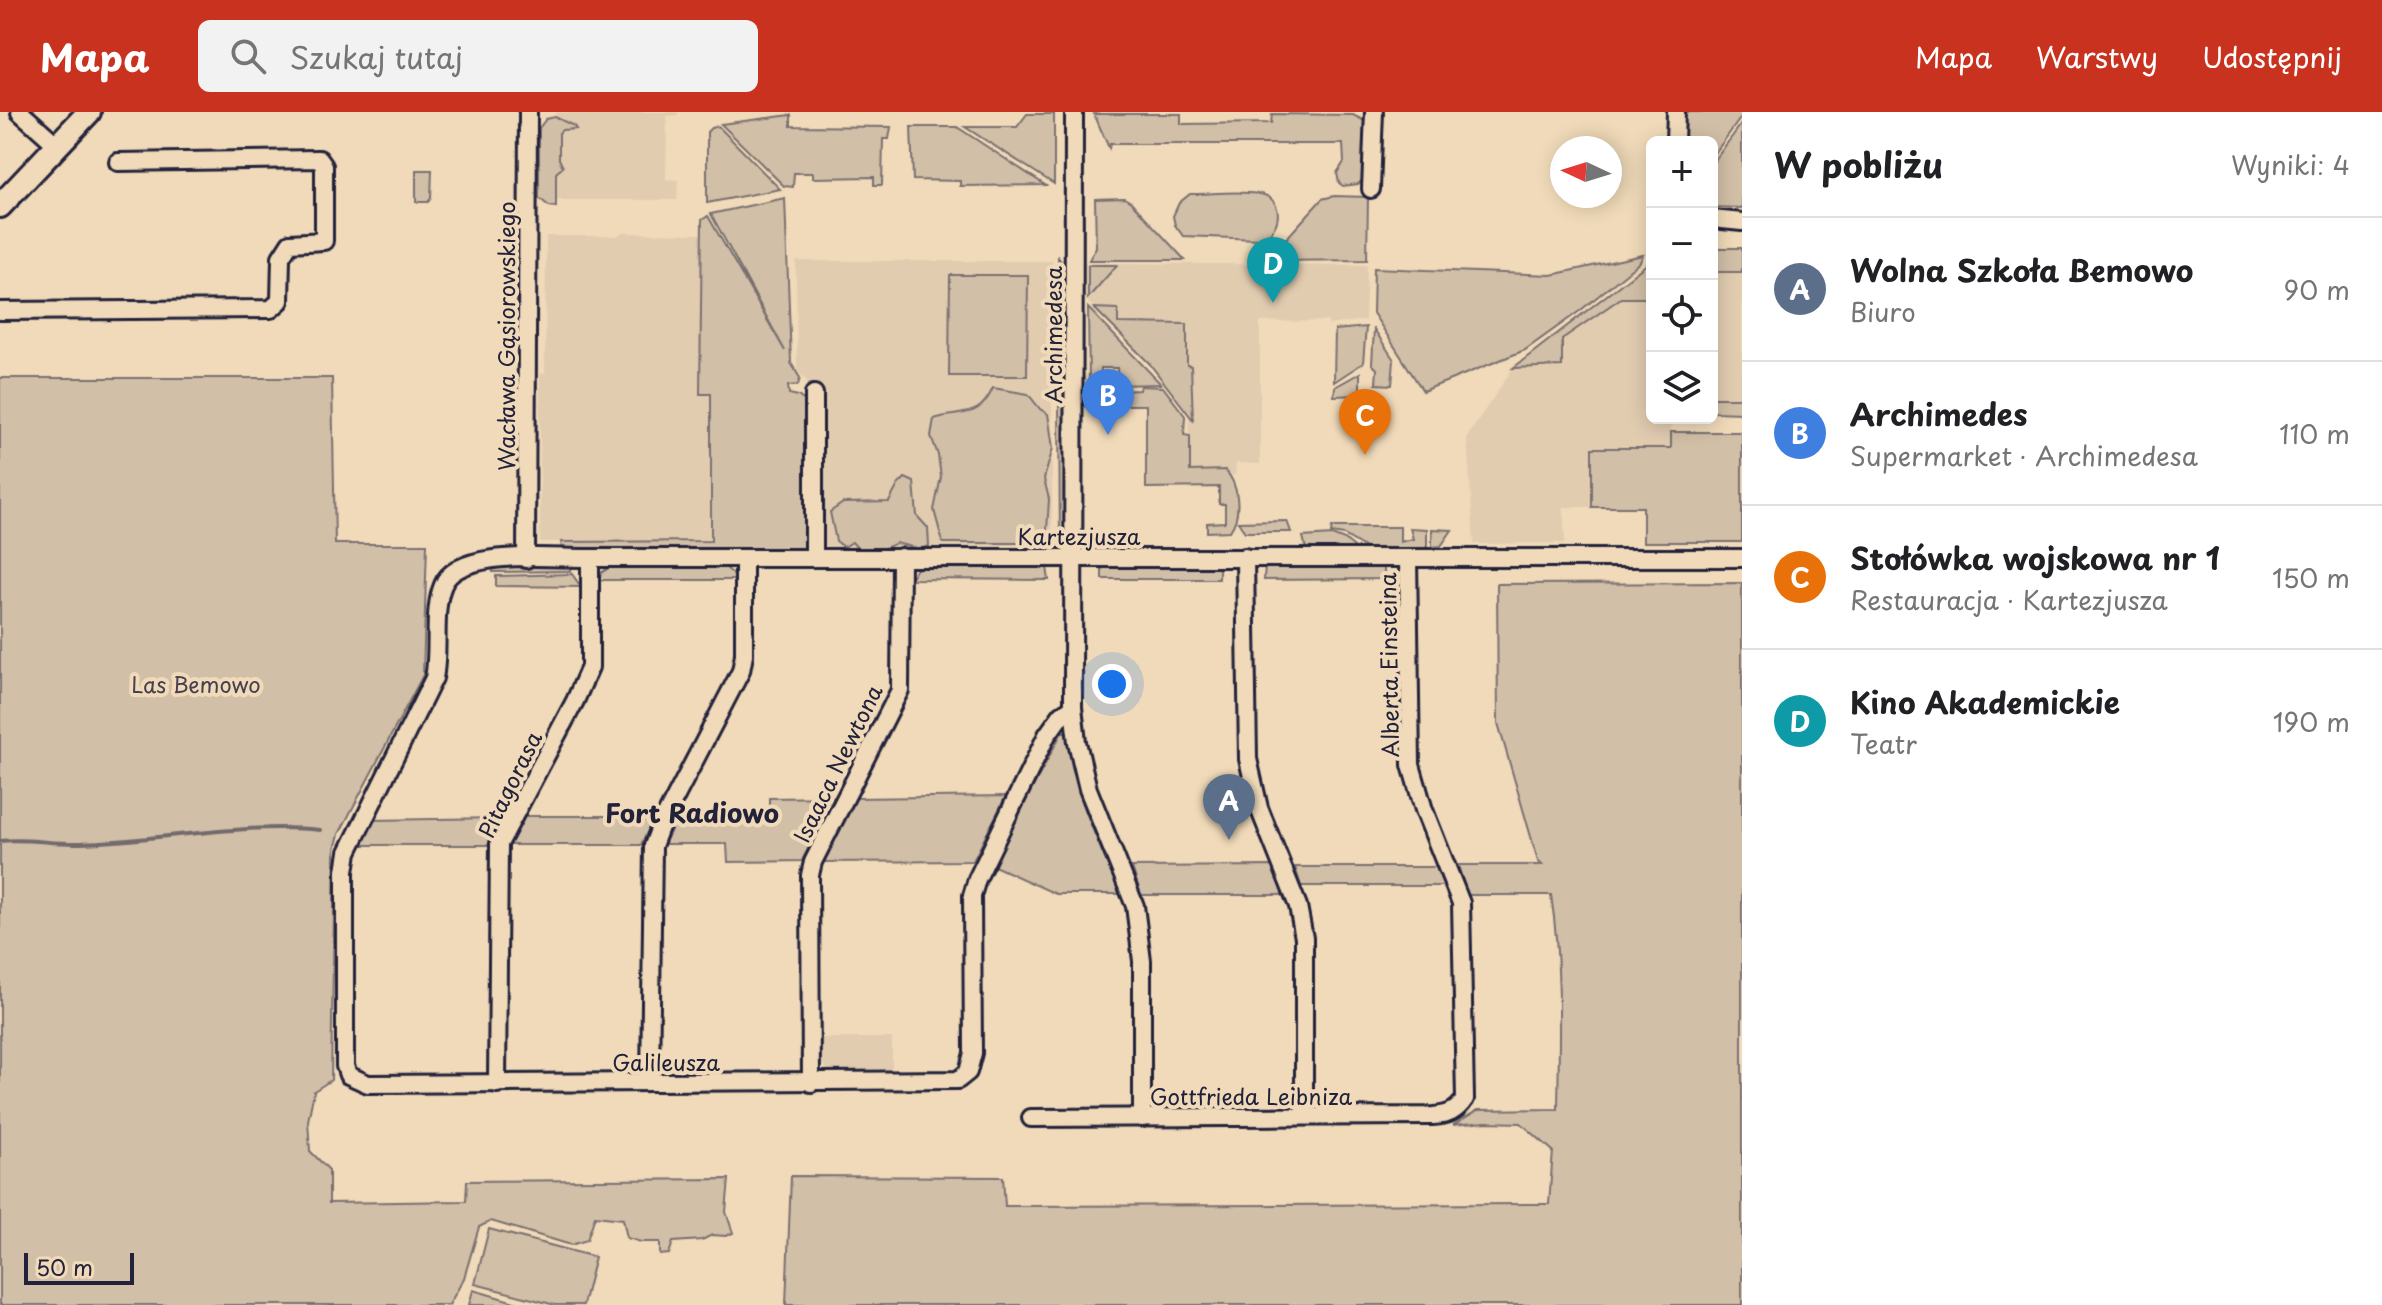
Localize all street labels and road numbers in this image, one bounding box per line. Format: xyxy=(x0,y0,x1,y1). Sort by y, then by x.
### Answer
street label: Wacława Gąsiorowskiego xyxy=(489,201,522,471)
street label: Archimedesa xyxy=(1036,266,1069,404)
street label: Kartezjusza xyxy=(1018,519,1141,552)
street label: Alberta Einsteina xyxy=(1370,572,1406,758)
street label: Isaaca Newtona xyxy=(784,678,890,848)
street label: Pitagorasa xyxy=(469,725,549,843)
street label: Galileusza xyxy=(612,1045,720,1078)
street label: Gottfrieda Leibniza xyxy=(1150,1079,1353,1112)

